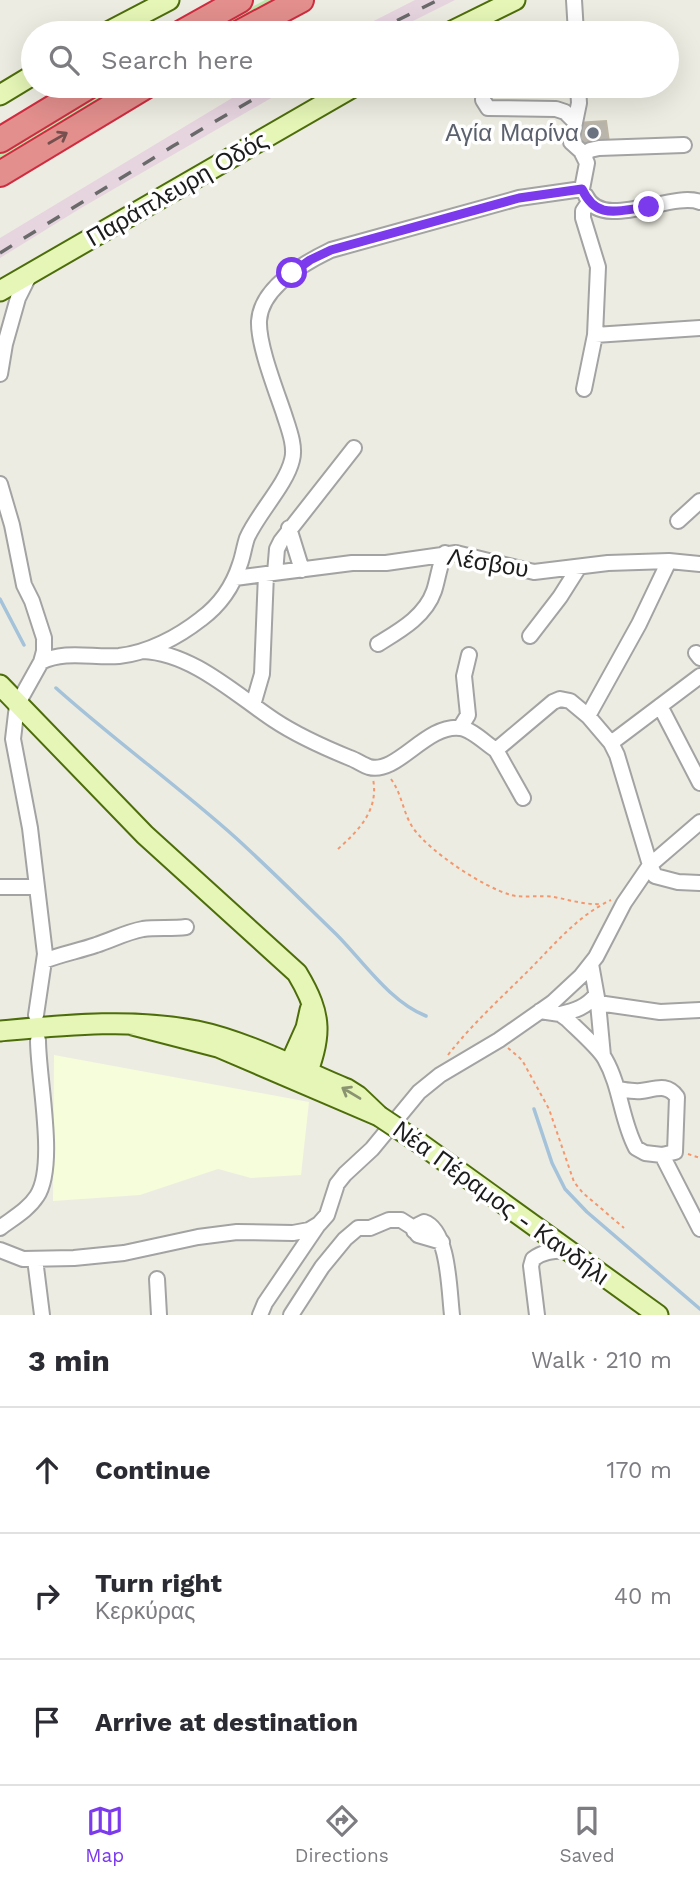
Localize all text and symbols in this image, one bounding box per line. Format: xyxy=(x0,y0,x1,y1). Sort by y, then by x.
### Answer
search box xyxy=(21,21,679,98)
icon: search xyxy=(45,41,83,79)
text: Search here xyxy=(101,45,253,75)
place label: Αγία Μαρίνα xyxy=(445,119,579,147)
marker: Αγία Μαρίνα xyxy=(585,125,601,141)
street label: Παράπλευρη Οδός xyxy=(82,126,272,252)
one-way arrow xyxy=(48,131,68,145)
route end xyxy=(633,191,664,222)
route start xyxy=(276,257,307,288)
street label: Λέσβου xyxy=(445,543,531,583)
one-way arrow xyxy=(342,1086,362,1100)
street label: Νέα Πέραμος - Κανδήλι xyxy=(388,1115,614,1291)
text: 3 min xyxy=(28,1343,110,1378)
text: Walk · 210 m xyxy=(531,1347,672,1374)
icon: ahead xyxy=(28,1451,66,1489)
text: Continue xyxy=(95,1455,211,1485)
text: 170 m xyxy=(607,1457,672,1484)
text: Turn right xyxy=(95,1568,222,1598)
icon: right xyxy=(28,1577,66,1615)
text: 40 m xyxy=(614,1583,672,1610)
text: Κερκύρας xyxy=(95,1598,195,1625)
icon: arrive xyxy=(28,1703,66,1741)
text: Arrive at destination xyxy=(95,1707,358,1737)
tab: Map xyxy=(85,1802,124,1867)
tab: Directions xyxy=(295,1802,389,1867)
tab: Saved xyxy=(559,1802,615,1867)

